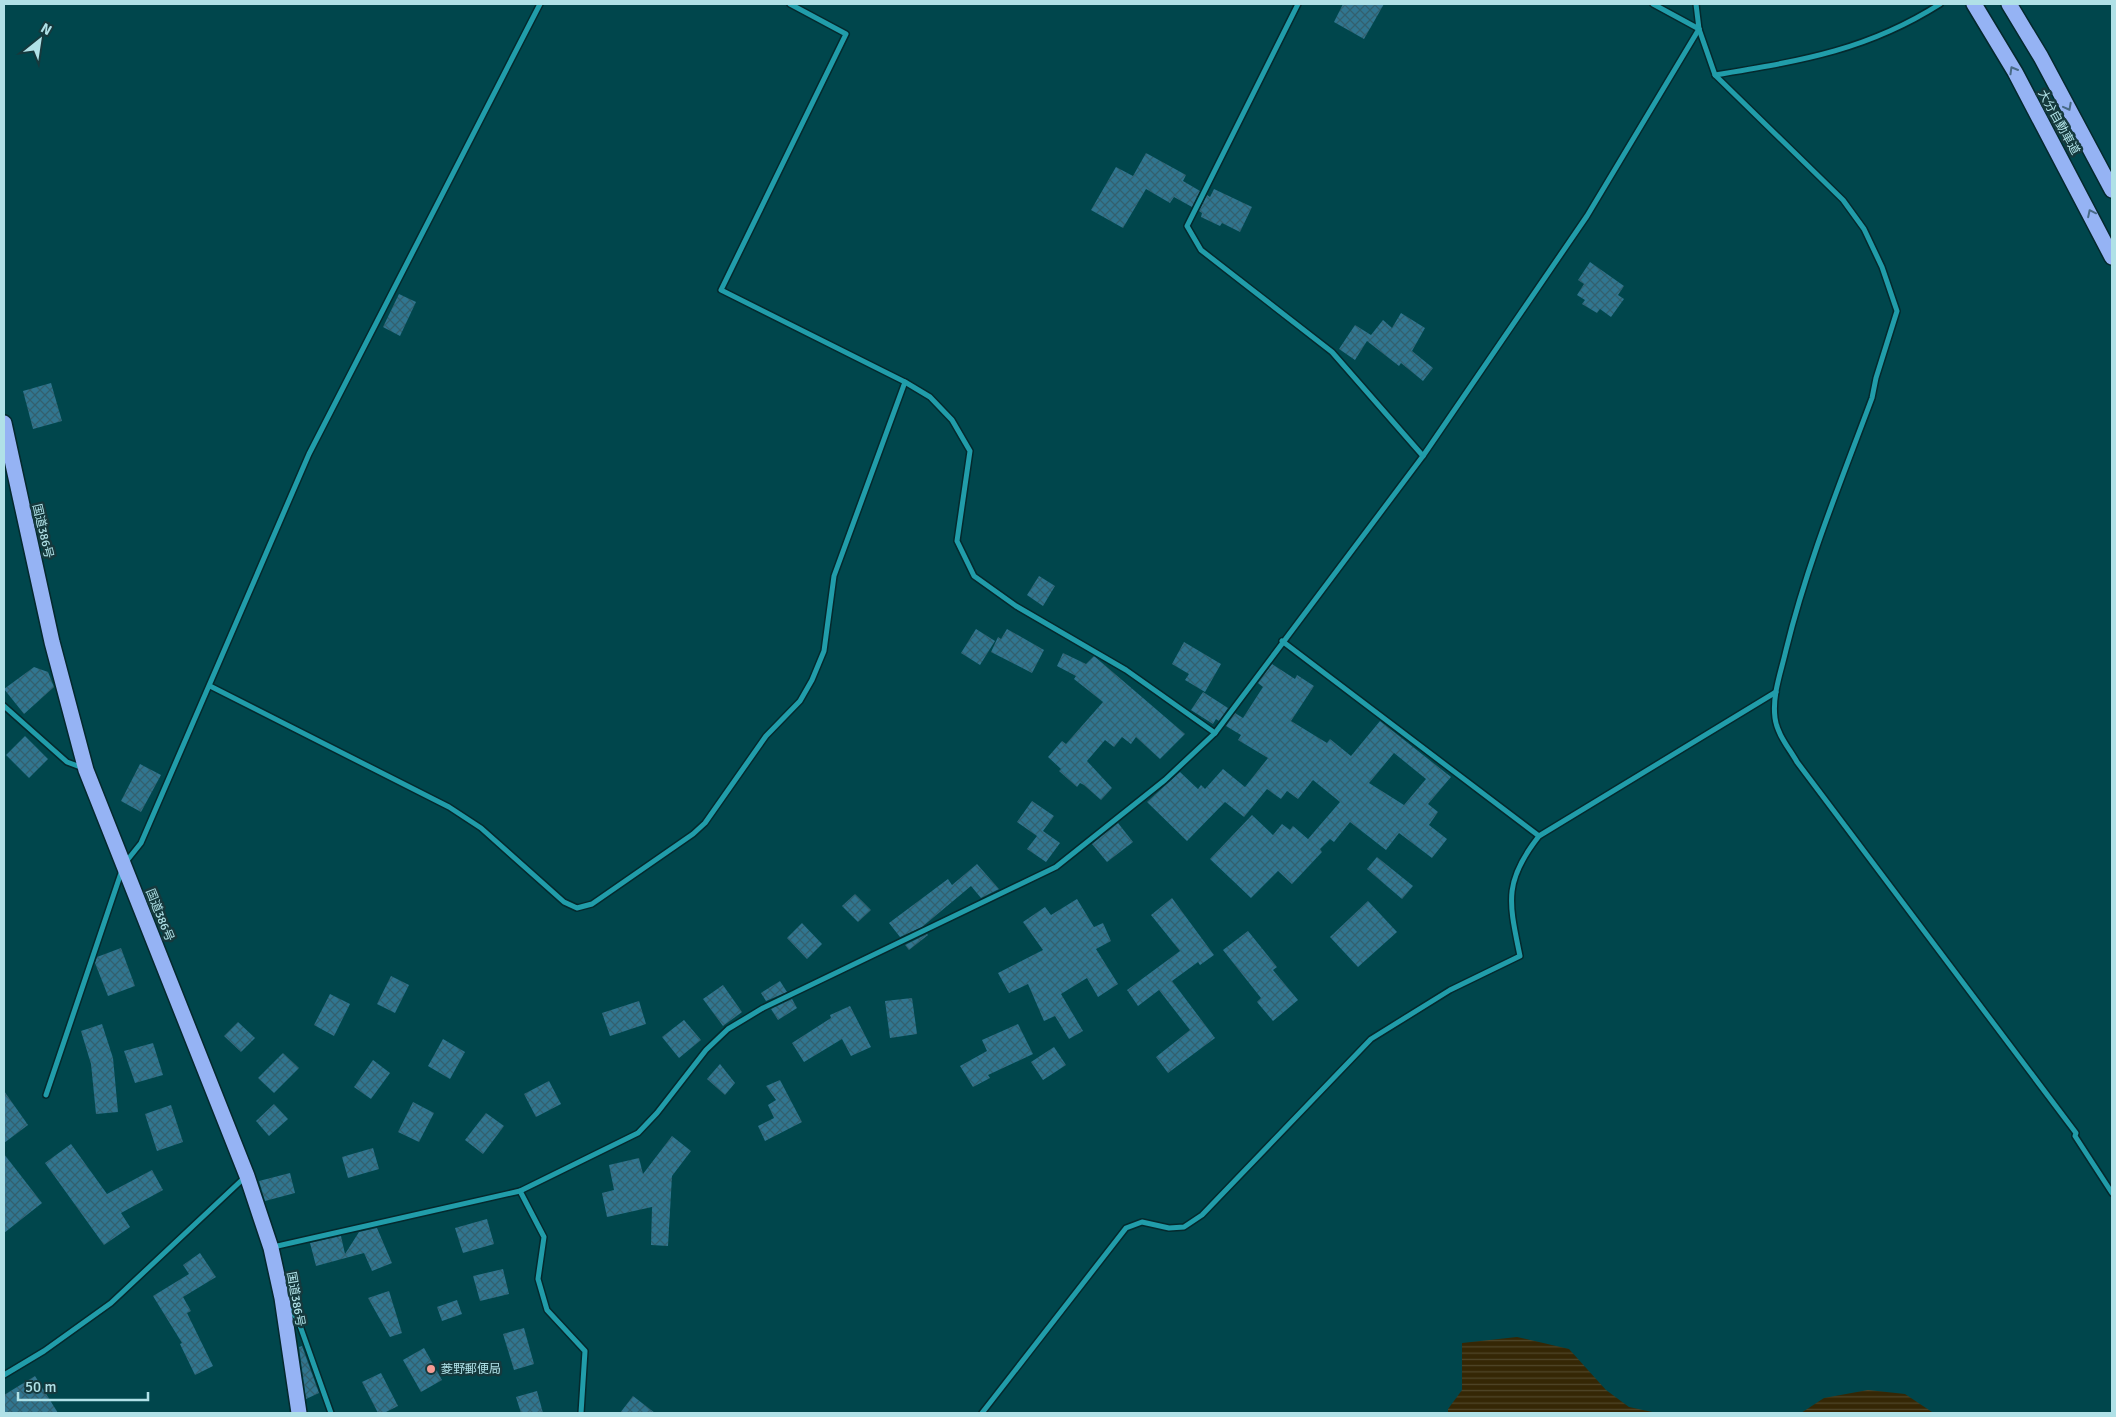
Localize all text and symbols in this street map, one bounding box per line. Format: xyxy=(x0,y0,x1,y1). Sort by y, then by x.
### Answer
north arrow xyxy=(15,15,65,65)
text: N xyxy=(38,19,55,39)
one-way arrow xyxy=(2010,67,2020,76)
street label: 大分自動車道 xyxy=(2035,87,2083,157)
one-way arrow xyxy=(2062,102,2072,111)
one-way arrow xyxy=(2086,209,2097,218)
street label: 国道386号 xyxy=(29,502,56,560)
street label: 国道386号 xyxy=(142,887,177,944)
street label: 国道386号 xyxy=(283,1270,308,1328)
place label: 菱野郵便局 xyxy=(441,1362,501,1377)
marker: 菱野郵便局 xyxy=(425,1363,437,1375)
scale bar xyxy=(18,1370,148,1402)
text: 50 m xyxy=(25,1378,56,1396)

